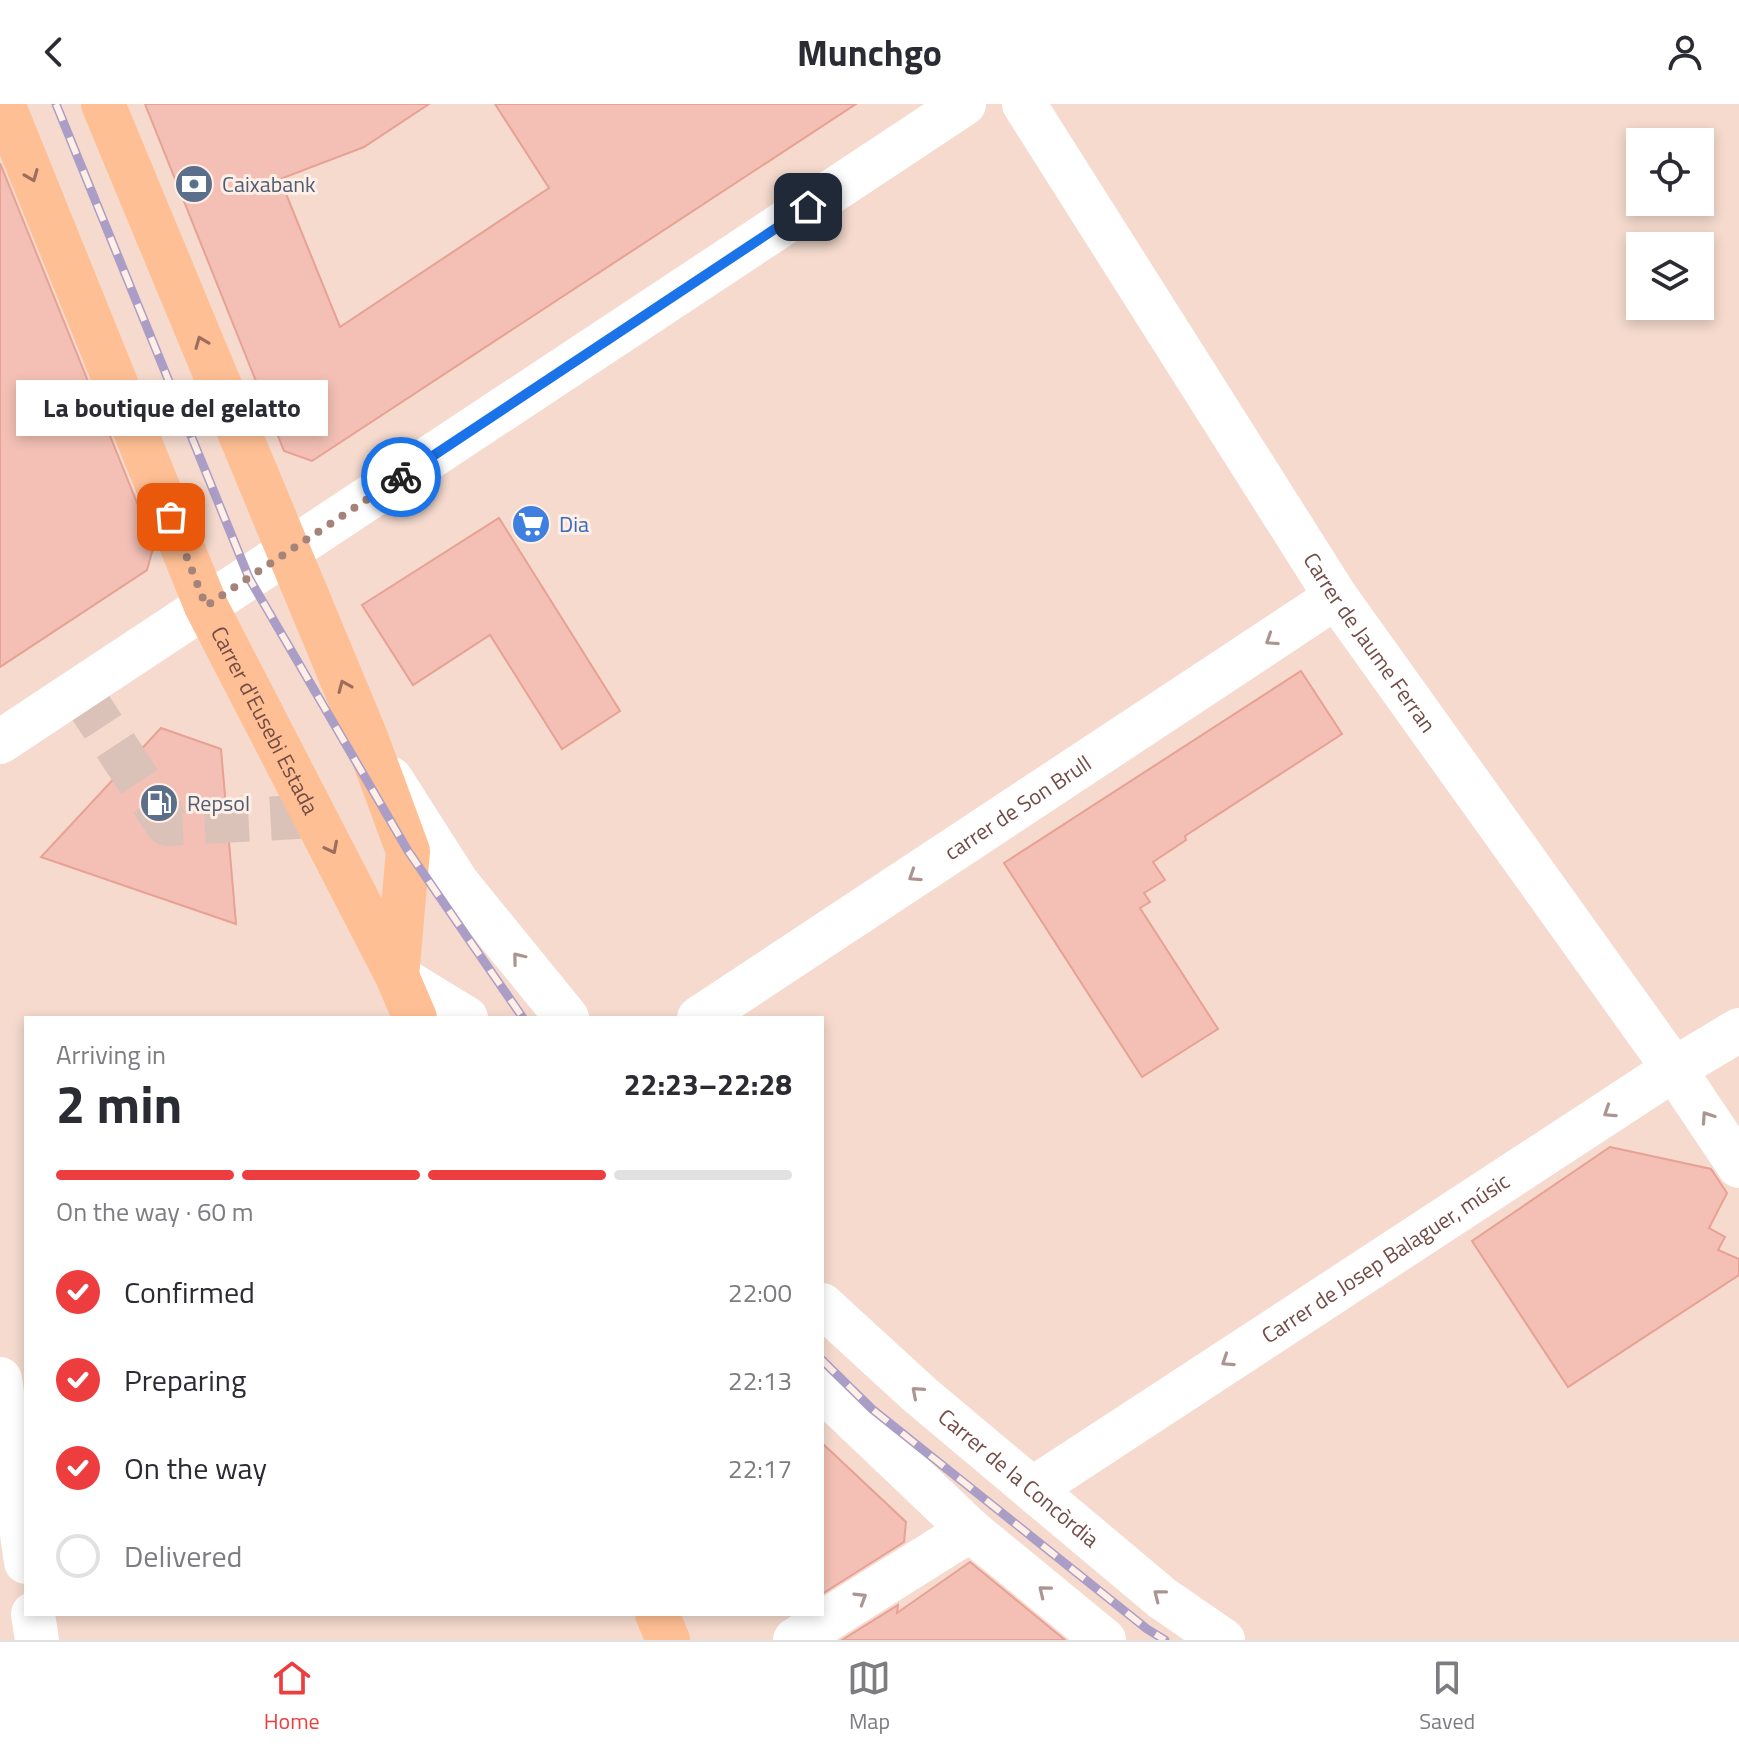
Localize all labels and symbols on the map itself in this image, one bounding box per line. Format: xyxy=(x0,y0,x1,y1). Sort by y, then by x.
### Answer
bank icon: Caixabank xyxy=(173,163,215,205)
place label: Caixabank xyxy=(222,167,316,201)
one-way arrow xyxy=(23,168,39,182)
pin xyxy=(774,173,842,241)
one-way arrow xyxy=(195,336,211,350)
callout: La boutique del gelatto xyxy=(15,381,327,437)
courier xyxy=(361,437,441,517)
pin xyxy=(137,483,205,551)
supermarket icon: Dia xyxy=(510,503,552,545)
place label: Dia xyxy=(559,507,589,541)
street label: Carrer de Jaume Ferran xyxy=(1295,546,1445,740)
street label: Carrer d'Eusebi Estada xyxy=(202,620,328,820)
one-way arrow xyxy=(1266,630,1280,645)
one-way arrow xyxy=(338,680,354,694)
street label: carrer de Son Brull xyxy=(937,746,1098,868)
fuel station icon: Repsol xyxy=(138,782,180,824)
place label: Repsol xyxy=(187,786,250,820)
one-way arrow xyxy=(323,839,338,854)
one-way arrow xyxy=(909,866,923,881)
one-way arrow xyxy=(513,953,528,967)
one-way arrow xyxy=(1603,1102,1618,1117)
one-way arrow xyxy=(1701,1112,1716,1126)
street label: Carrer de Josep Balaguer, músic xyxy=(1254,1164,1516,1352)
one-way arrow xyxy=(1222,1352,1236,1367)
one-way arrow xyxy=(912,1387,927,1402)
street label: Carrer de la Concòrdia xyxy=(931,1400,1107,1556)
one-way arrow xyxy=(1038,1586,1053,1600)
one-way arrow xyxy=(1153,1591,1168,1605)
one-way arrow xyxy=(852,1593,867,1608)

